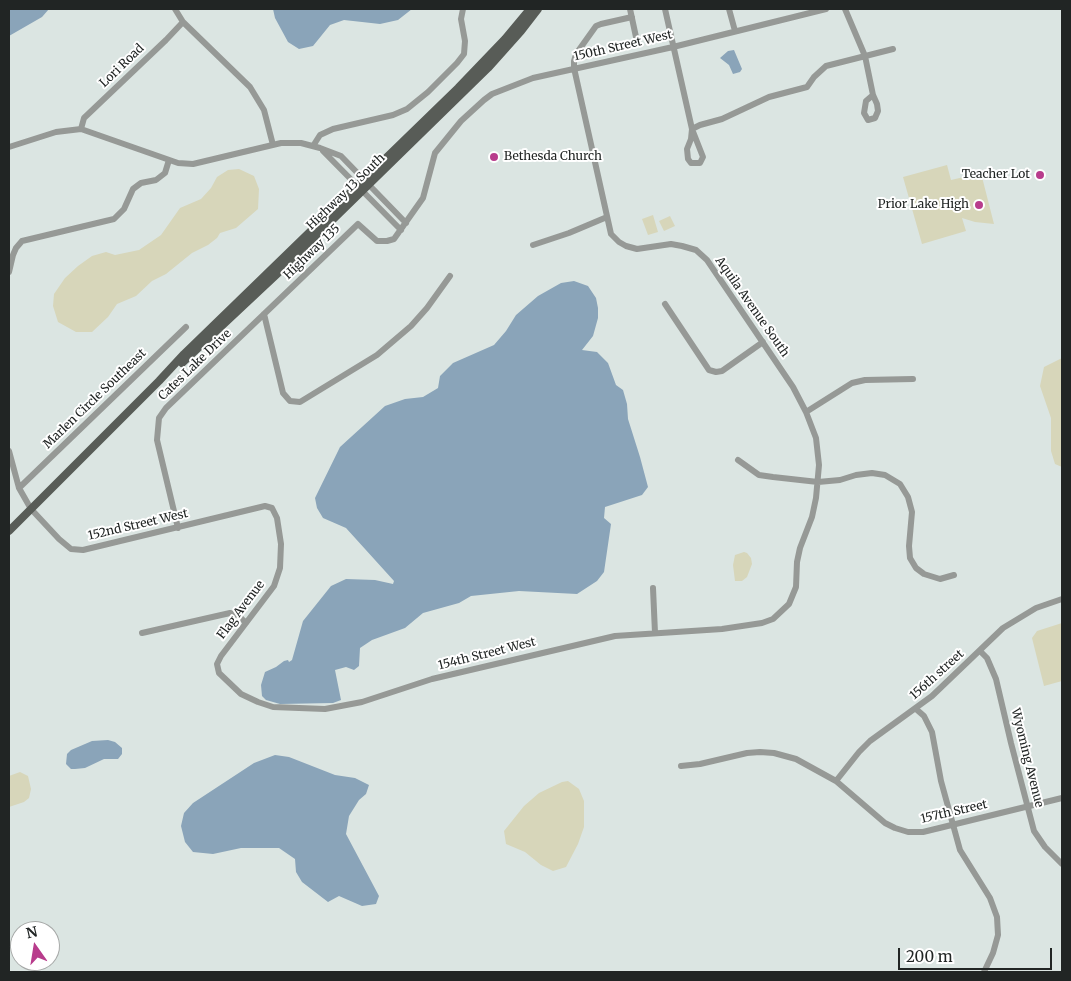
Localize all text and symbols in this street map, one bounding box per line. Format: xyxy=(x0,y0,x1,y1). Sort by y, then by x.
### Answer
street label: 150th Street West xyxy=(572,28,674,64)
street label: Lori Road xyxy=(97,41,147,91)
place label: Bethesda Church xyxy=(504,150,602,164)
street label: Highway 13 South xyxy=(304,151,388,233)
marker: Bethesda Church xyxy=(488,151,500,163)
place label: Teacher Lot xyxy=(962,168,1030,182)
marker: Teacher Lot xyxy=(1034,169,1046,181)
place label: Prior Lake High xyxy=(878,198,969,212)
marker: Prior Lake High xyxy=(973,199,985,211)
street label: Highway 135 xyxy=(281,222,343,282)
street label: Aquila Avenue South xyxy=(712,254,792,360)
street label: Cates Lake Drive xyxy=(156,327,234,403)
street label: Marlen Circle Southeast xyxy=(41,346,149,452)
street label: 152nd Street West xyxy=(87,506,189,544)
street label: Flag Avenue xyxy=(214,578,268,642)
street label: 154th Street West xyxy=(437,635,537,673)
street label: 156th street xyxy=(907,647,967,703)
street label: Wyoming Avenue xyxy=(1008,707,1046,809)
street label: 157th Street xyxy=(919,797,989,827)
north arrow xyxy=(10,921,60,971)
text: N xyxy=(24,922,39,942)
scale bar xyxy=(901,938,1055,970)
text: 200 m xyxy=(906,947,953,966)

